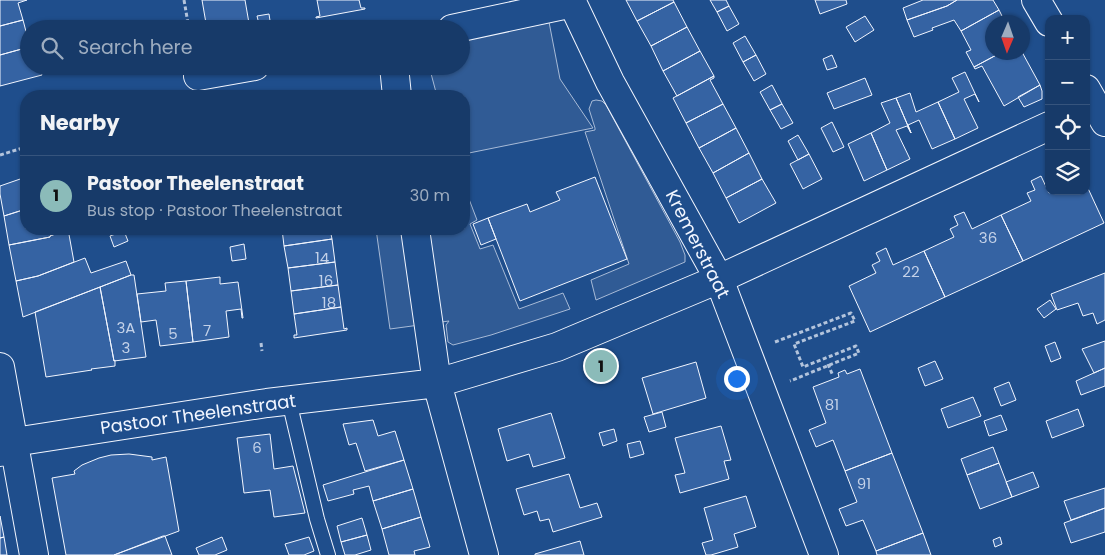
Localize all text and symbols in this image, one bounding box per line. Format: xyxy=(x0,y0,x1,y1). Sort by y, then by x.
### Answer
north arrow xyxy=(985,15,1030,60)
map controls xyxy=(1045,15,1090,195)
button: + xyxy=(1045,15,1090,60)
search box xyxy=(20,20,470,75)
icon: search xyxy=(38,34,66,62)
text: Search here xyxy=(78,34,192,61)
button: − xyxy=(1045,60,1090,105)
button: locate xyxy=(1045,105,1090,150)
text: Nearby xyxy=(40,108,120,137)
button: layers xyxy=(1045,150,1090,195)
text: Pastoor Theelenstraat xyxy=(87,170,304,197)
text: 1 xyxy=(53,184,59,207)
text: 30 m xyxy=(410,184,450,207)
street label: Kremerstraat xyxy=(660,185,736,303)
text: Bus stop · Pastoor Theelenstraat xyxy=(87,199,342,222)
house number: 36 xyxy=(979,227,997,248)
house number: 14 xyxy=(315,247,329,268)
house number: 22 xyxy=(902,261,920,282)
house number: 16 xyxy=(319,270,333,291)
house number: 18 xyxy=(322,292,336,313)
house number: 3A xyxy=(117,317,135,338)
house number: 7 xyxy=(203,320,211,341)
house number: 5 xyxy=(168,323,178,344)
house number: 3 xyxy=(122,337,130,358)
pin: 1 xyxy=(585,347,617,385)
your location xyxy=(724,366,750,392)
street label: Pastoor Theelenstraat xyxy=(99,388,297,440)
house number: 81 xyxy=(825,394,839,415)
house number: 6 xyxy=(252,437,262,458)
house number: 91 xyxy=(857,473,871,494)

